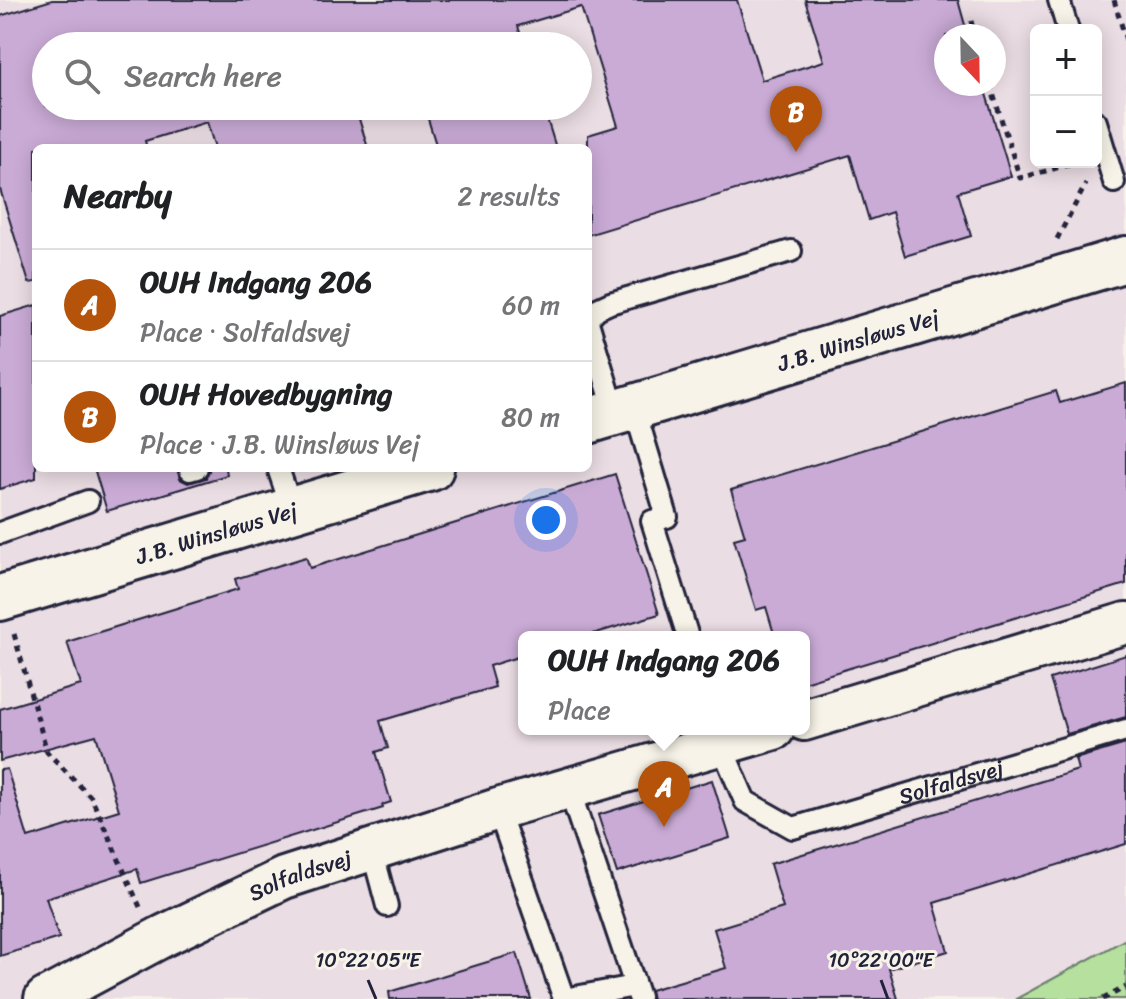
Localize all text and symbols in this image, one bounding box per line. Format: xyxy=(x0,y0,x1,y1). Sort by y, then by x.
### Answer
north arrow xyxy=(934,24,1006,96)
map controls xyxy=(1030,24,1102,168)
button: + xyxy=(1030,24,1102,96)
search box xyxy=(32,32,592,120)
text: Search here xyxy=(124,49,282,103)
icon: search xyxy=(60,54,104,98)
pin: B xyxy=(770,86,822,152)
button: − xyxy=(1030,96,1102,168)
text: Nearby xyxy=(64,166,172,226)
text: 2 results xyxy=(458,173,560,219)
text: OUH Indgang 206 xyxy=(140,255,372,309)
text: A xyxy=(81,282,99,328)
text: 60 m xyxy=(502,282,560,328)
street label: J.B. Winsløws Vej xyxy=(772,297,945,383)
text: Place · Solfaldsvej xyxy=(140,309,351,355)
text: OUH Hovedbygning xyxy=(140,367,392,421)
text: B xyxy=(82,394,98,440)
text: 80 m xyxy=(501,394,560,440)
text: Place · J.B. Winsløws Vej xyxy=(140,421,420,467)
street label: J.B. Winsløws Vej xyxy=(130,490,303,576)
your location xyxy=(526,500,566,540)
popup xyxy=(518,631,810,735)
text: OUH Indgang 206 xyxy=(548,633,780,687)
text: Place xyxy=(548,687,611,733)
street label: Solfaldsvej xyxy=(894,747,1009,815)
pin: A xyxy=(638,761,690,827)
street label: Solfaldsvej xyxy=(241,838,357,912)
text: 10°22'05"E xyxy=(316,943,422,978)
text: 10°22'00"E xyxy=(829,943,935,978)

